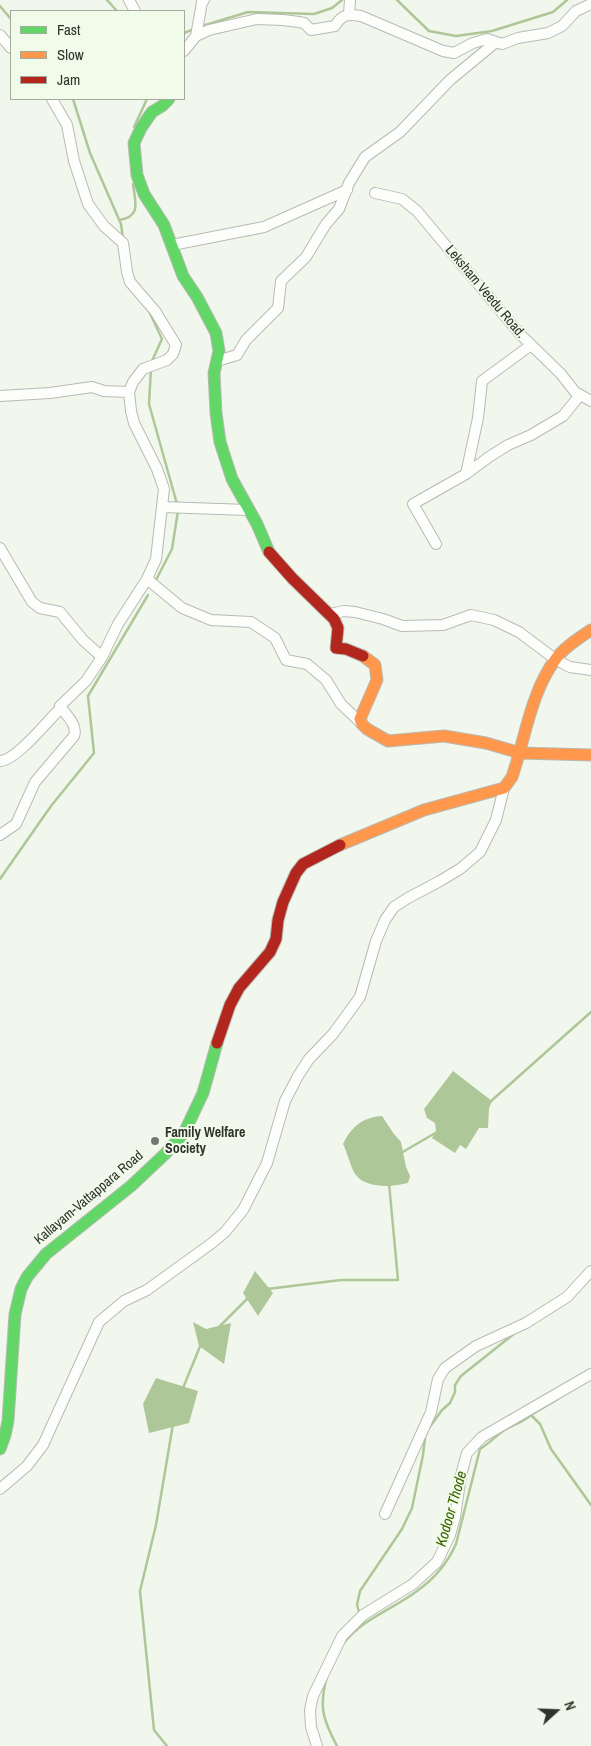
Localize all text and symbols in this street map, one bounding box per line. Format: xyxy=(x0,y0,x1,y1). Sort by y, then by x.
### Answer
legend xyxy=(10,10,185,100)
text: Fast xyxy=(57,19,80,40)
text: Slow xyxy=(57,44,84,65)
text: Jam xyxy=(57,69,80,90)
street label: Leksham Veedu Road. xyxy=(441,242,529,342)
place label: Family Welfare Society xyxy=(165,1125,245,1158)
marker: Family Welfare Society xyxy=(149,1135,161,1147)
street label: Kallayam-Vattappara Road xyxy=(31,1148,147,1248)
water label: Kodoor Thode xyxy=(433,1469,471,1549)
north arrow xyxy=(531,1686,581,1736)
text: N xyxy=(560,1699,580,1713)

